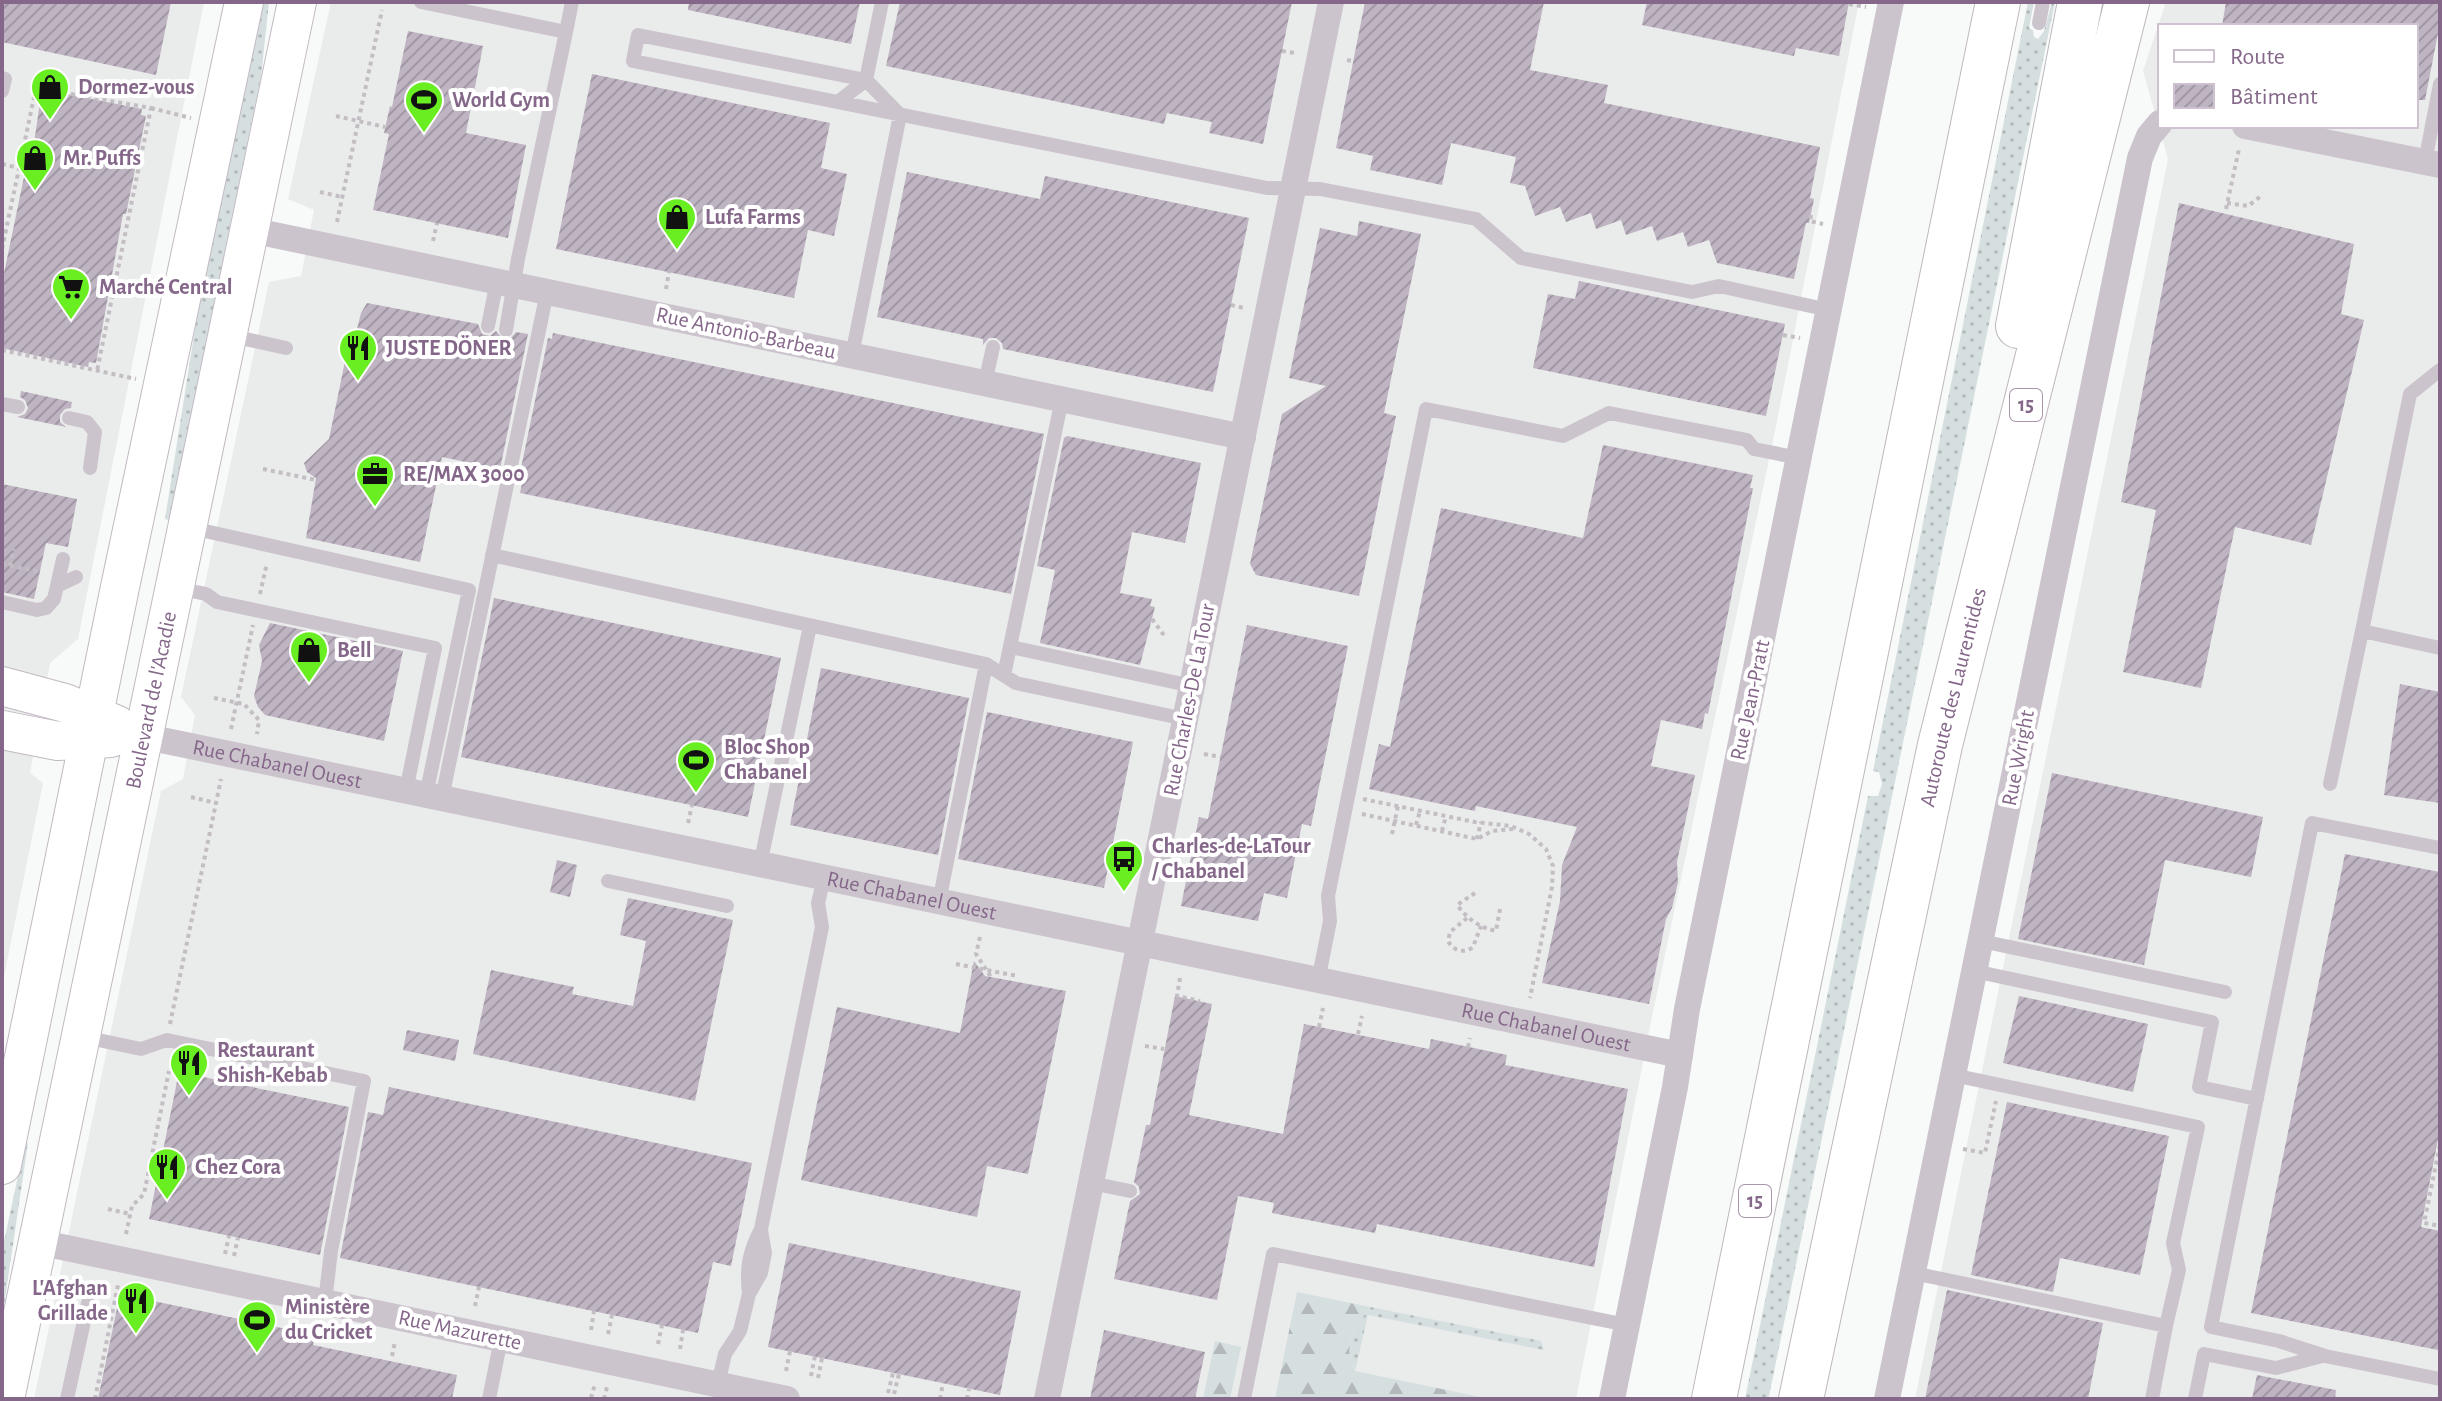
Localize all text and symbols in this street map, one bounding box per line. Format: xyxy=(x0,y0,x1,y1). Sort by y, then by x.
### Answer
legend xyxy=(2158,24,2418,128)
text: Route xyxy=(2230,45,2285,69)
shop icon: Dormez-vous xyxy=(29,66,71,121)
place label: Dormez-vous xyxy=(78,76,195,98)
sports icon: World Gym xyxy=(403,79,445,134)
text: Bâtiment xyxy=(2230,85,2318,109)
place label: World Gym xyxy=(452,89,550,112)
shop icon: Mr. Puffs xyxy=(14,137,56,192)
place label: Mr. Puffs xyxy=(63,147,141,169)
shop icon: Lufa Farms xyxy=(656,196,698,251)
place label: Lufa Farms xyxy=(705,206,801,228)
supermarket icon: Marché Central xyxy=(50,266,92,321)
place label: Marché Central xyxy=(99,276,233,298)
street label: Rue Antonio-Barbeau xyxy=(654,303,838,363)
restaurant icon: JUSTE DÖNER xyxy=(337,327,379,382)
place label: JUSTE DÖNER xyxy=(386,335,512,359)
road number: 15 xyxy=(2010,389,2042,421)
office icon: RE/MAX 3000 xyxy=(354,453,396,508)
place label: RE/MAX 3000 xyxy=(403,463,525,485)
street label: Autoroute des Laurentides xyxy=(1916,585,1990,809)
street label: Rue Charles-De La Tour xyxy=(1160,602,1218,798)
street label: Boulevard de l'Acadie xyxy=(122,609,180,791)
shop icon: Bell xyxy=(288,629,330,684)
street label: Rue Jean-Pratt xyxy=(1726,638,1774,762)
place label: Bell xyxy=(337,639,371,661)
street label: Rue Wright xyxy=(1998,708,2038,808)
street label: Rue Chabanel Ouest xyxy=(191,736,364,792)
place label: Bloc Shop Chabanel xyxy=(724,736,810,783)
sports icon: Bloc Shop Chabanel xyxy=(675,739,717,794)
place label: Charles-de-LaTour / Chabanel xyxy=(1151,835,1311,882)
bus stop icon: Charles-de-LaTour / Chabanel xyxy=(1103,838,1145,893)
street label: Rue Chabanel Ouest xyxy=(825,867,998,924)
street label: Rue Chabanel Ouest xyxy=(1460,999,1633,1055)
place label: Restaurant Shish-Kebab xyxy=(217,1039,328,1086)
restaurant icon: Restaurant Shish-Kebab xyxy=(168,1042,210,1097)
restaurant icon: Chez Cora xyxy=(146,1146,188,1201)
place label: Chez Cora xyxy=(195,1156,281,1178)
road number: 15 xyxy=(1739,1185,1771,1217)
place label: L'Afghan Grillade xyxy=(32,1277,108,1324)
restaurant icon: L'Afghan Grillade xyxy=(115,1280,157,1335)
place label: Ministère du Cricket xyxy=(285,1296,373,1343)
sports icon: Ministère du Cricket xyxy=(236,1299,278,1354)
street label: Rue Mazurette xyxy=(396,1306,524,1354)

